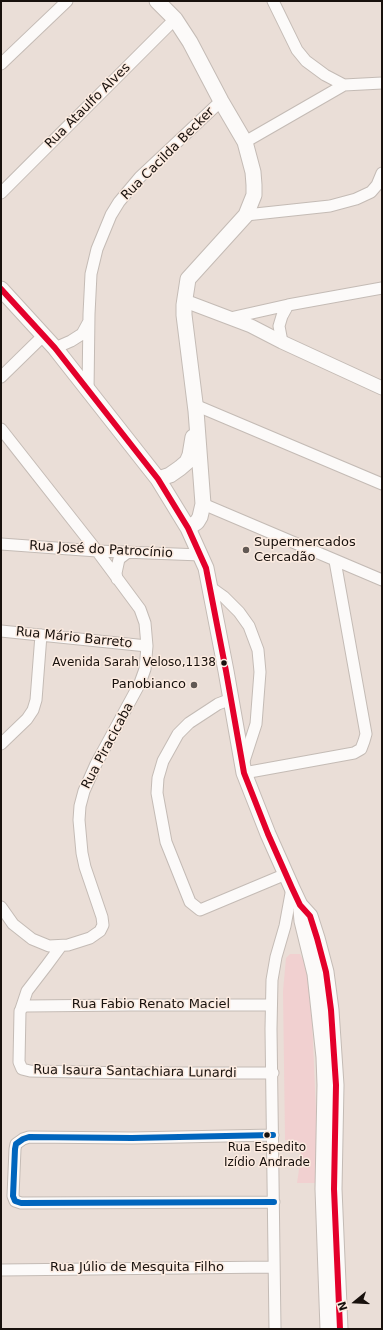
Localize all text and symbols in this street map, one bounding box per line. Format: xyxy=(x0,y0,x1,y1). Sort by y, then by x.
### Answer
street label: Rua Ataulfo Alves xyxy=(42,60,134,152)
street label: Rua Cacilda Becker xyxy=(118,104,218,204)
place label: Supermercados Cercadão xyxy=(254,535,356,566)
street label: Rua José do Patrocínio xyxy=(29,538,173,562)
marker: Supermercados Cercadão xyxy=(241,545,251,555)
street label: Rua Mário Barreto xyxy=(15,624,133,652)
place label: Avenida Sarah Veloso,1138 xyxy=(52,656,216,670)
marker: Avenida Sarah Veloso,1138 xyxy=(219,658,229,668)
place label: Panobianco xyxy=(111,677,186,693)
marker: Panobianco xyxy=(189,680,199,690)
street label: Rua Piracicaba xyxy=(79,700,137,792)
street label: Rua Fabio Renato Maciel xyxy=(72,997,230,1013)
street label: Rua Isaura Santachiara Lunardi xyxy=(33,1062,237,1082)
marker: Rua Espedito Izídio Andrade xyxy=(262,1130,272,1140)
place label: Rua Espedito Izídio Andrade xyxy=(224,1141,310,1169)
street label: Rua Júlio de Mesquita Filho xyxy=(50,1260,224,1276)
north arrow xyxy=(335,1282,375,1322)
text: N xyxy=(336,1299,351,1312)

